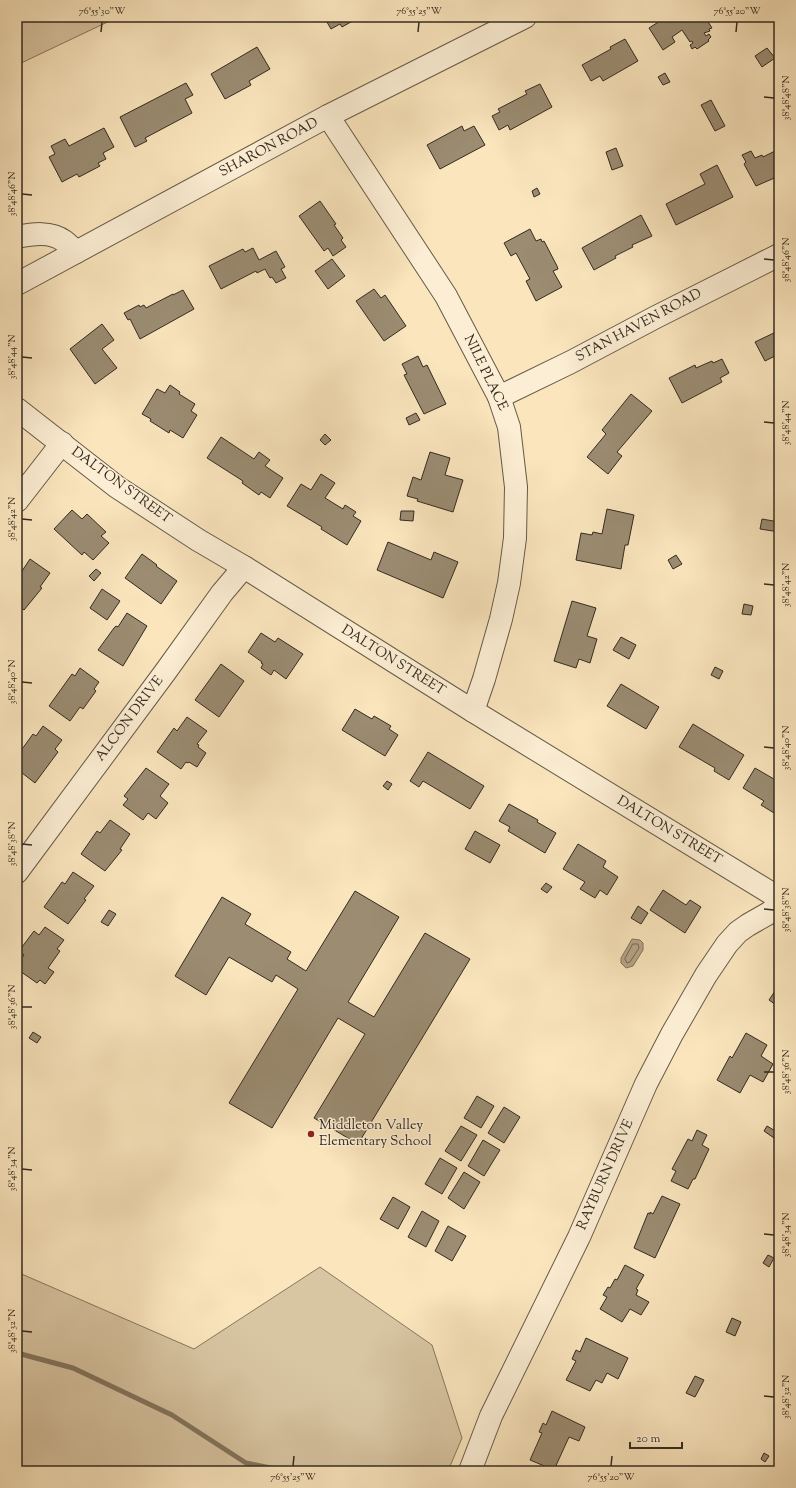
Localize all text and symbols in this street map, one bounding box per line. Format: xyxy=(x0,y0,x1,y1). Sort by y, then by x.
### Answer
text: 76°55'30"W xyxy=(79,4,125,19)
text: 76°55'25"W xyxy=(396,4,442,19)
text: 76°55'20"W xyxy=(713,4,761,19)
text: 38°48'48"N xyxy=(779,76,794,120)
street label: SHARON ROAD xyxy=(216,113,322,183)
text: 38°48'46"N xyxy=(5,172,20,216)
text: 38°48'46"N xyxy=(779,238,794,282)
street label: STAN HAVEN ROAD xyxy=(572,284,706,368)
street label: NILE PLACE xyxy=(458,332,512,415)
text: 38°48'44"N xyxy=(5,335,20,379)
text: 38°48'44"N xyxy=(779,401,794,445)
street label: DALTON STREET xyxy=(67,443,175,529)
text: 38°48'42"N xyxy=(5,497,20,541)
text: 38°48'42"N xyxy=(779,563,794,607)
street label: DALTON STREET xyxy=(337,621,449,701)
text: 38°48'40"N xyxy=(5,660,20,704)
street label: ALCON DRIVE xyxy=(91,672,169,766)
text: 38°48'40"N xyxy=(779,726,794,770)
street label: DALTON STREET xyxy=(613,792,726,870)
text: 38°48'38"N xyxy=(5,822,20,866)
text: 38°48'38"N xyxy=(779,888,794,932)
text: 38°48'36"N xyxy=(5,985,20,1029)
text: 38°48'36"N xyxy=(779,1050,794,1094)
place label: Middleton Valley Elementary School xyxy=(319,1116,432,1152)
street label: RAYBURN DRIVE xyxy=(573,1116,640,1234)
marker: Middleton Valley Elementary School xyxy=(306,1129,316,1139)
text: 38°48'34"N xyxy=(5,1147,20,1191)
text: 38°48'34"N xyxy=(779,1213,794,1257)
text: 38°48'32"N xyxy=(5,1309,20,1353)
text: 38°48'32"N xyxy=(779,1375,794,1419)
scale bar xyxy=(630,1424,682,1450)
text: 20 m xyxy=(636,1430,661,1448)
text: 76°55'25"W xyxy=(270,1470,316,1485)
text: 76°55'20"W xyxy=(587,1470,635,1485)

